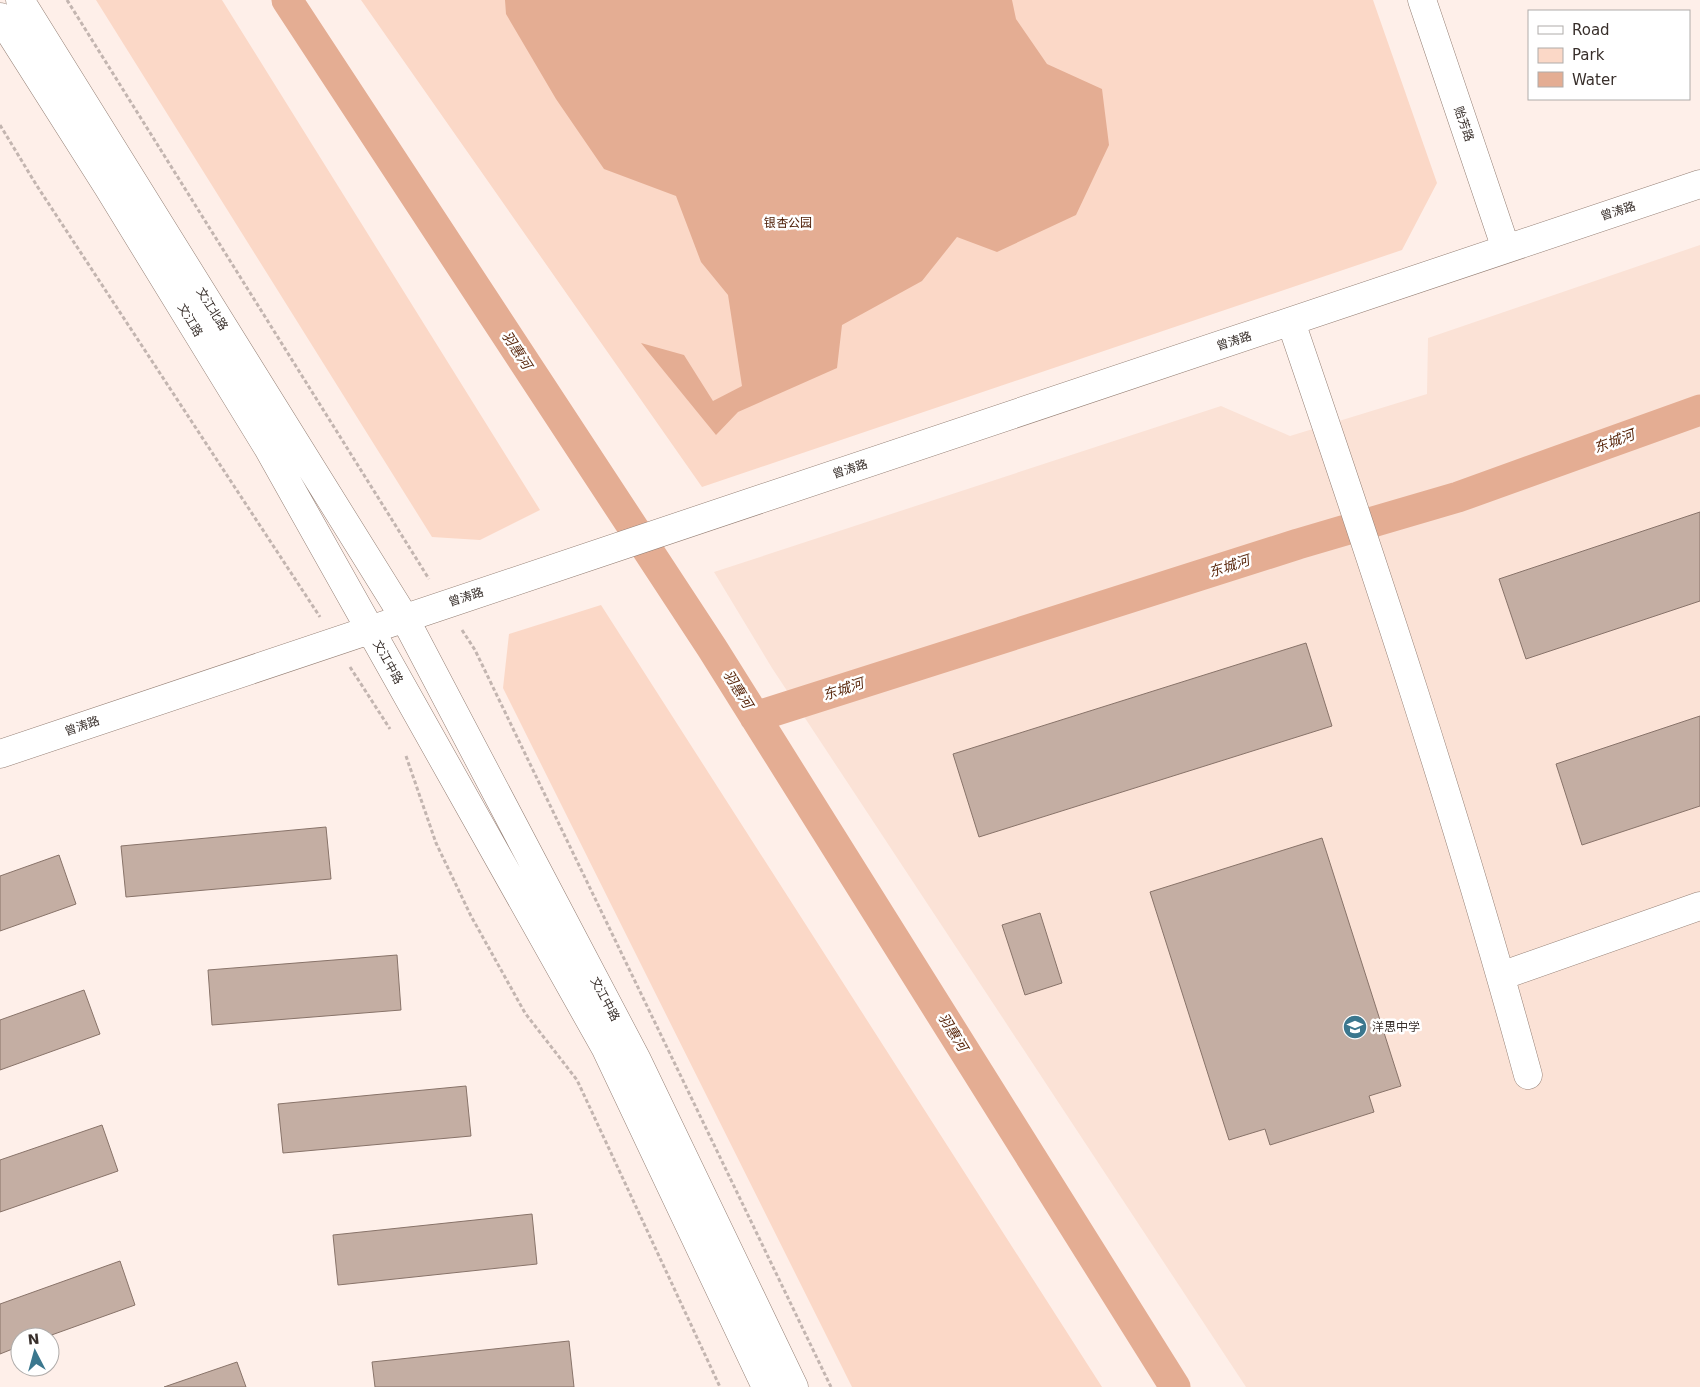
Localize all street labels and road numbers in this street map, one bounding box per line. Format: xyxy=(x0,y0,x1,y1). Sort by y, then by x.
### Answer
street label: 贻芳路 xyxy=(1452,105,1476,143)
street label: 曾涛路 xyxy=(1599,199,1637,223)
street label: 文江北路 xyxy=(193,285,231,333)
street label: 文江路 xyxy=(175,301,205,339)
street label: 曾涛路 xyxy=(1215,329,1253,353)
street label: 曾涛路 xyxy=(831,457,869,481)
street label: 曾涛路 xyxy=(447,585,485,609)
street label: 文江中路 xyxy=(370,638,406,686)
street label: 曾涛路 xyxy=(63,714,101,738)
street label: 文江中路 xyxy=(588,975,622,1023)

